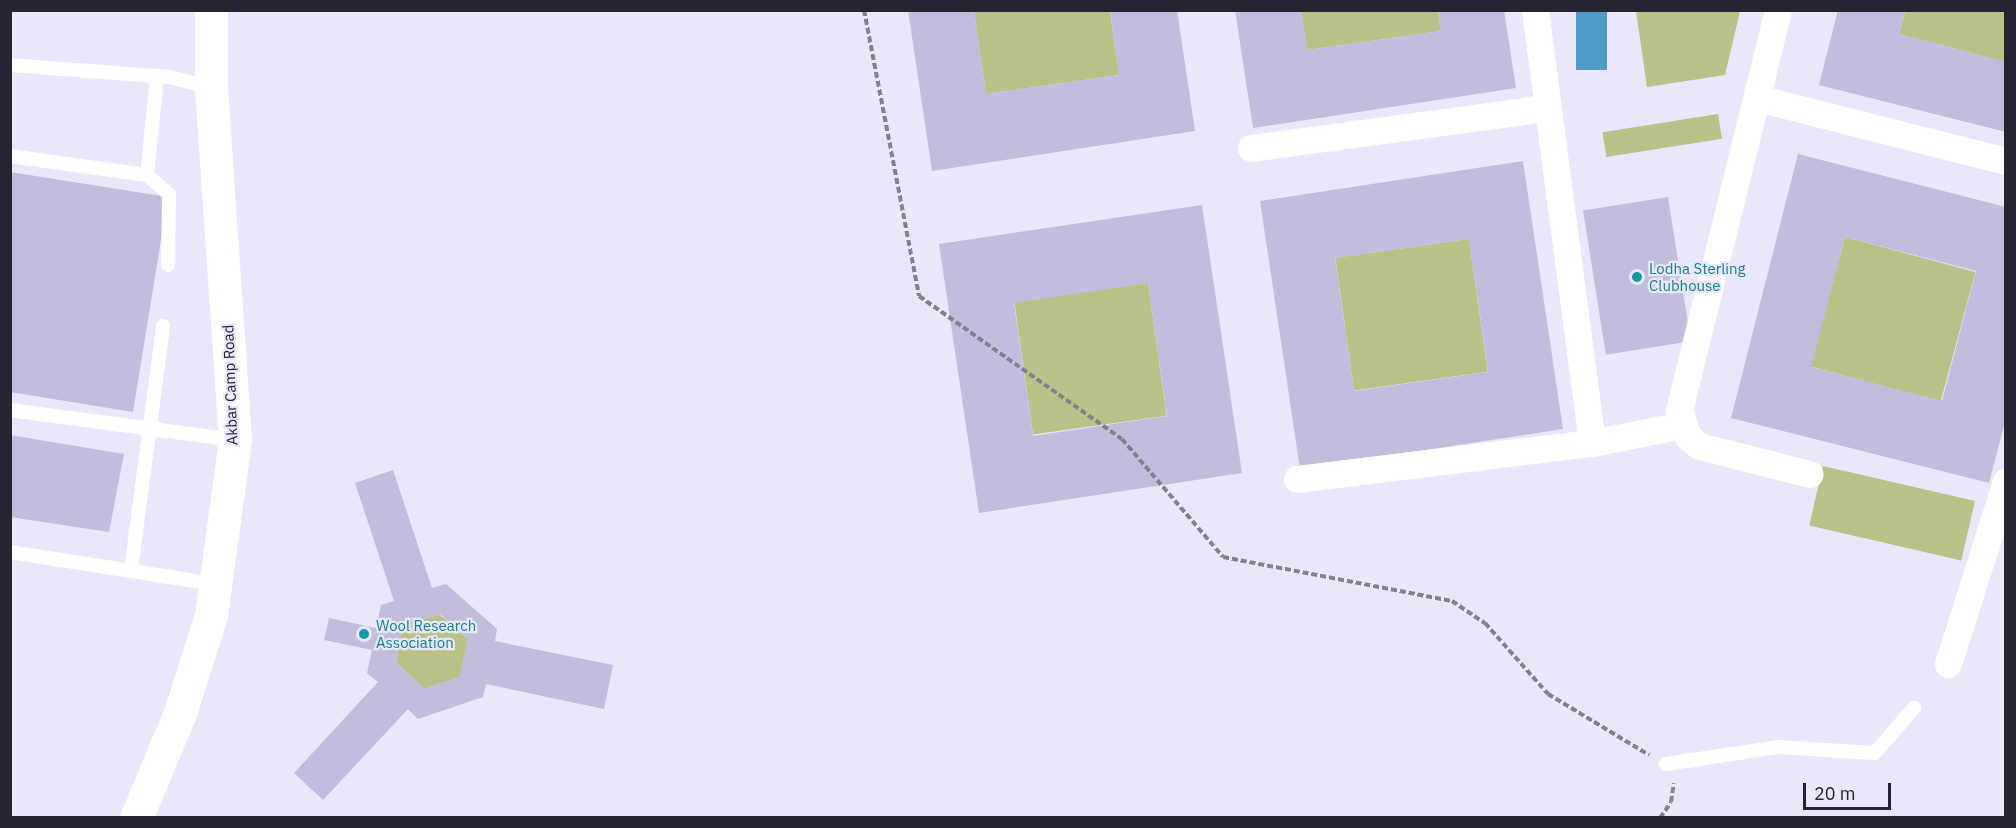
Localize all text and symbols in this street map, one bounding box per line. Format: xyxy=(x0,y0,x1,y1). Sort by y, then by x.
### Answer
place label: Lodha Sterling Clubhouse xyxy=(1649,259,1745,294)
marker: Lodha Sterling Clubhouse xyxy=(1630,270,1644,284)
street label: Akbar Camp Road xyxy=(219,325,241,445)
place label: Wool Research Association xyxy=(376,616,476,651)
marker: Wool Research Association xyxy=(357,627,371,641)
scale bar xyxy=(1806,771,1894,809)
text: 20 m xyxy=(1814,782,1856,805)

